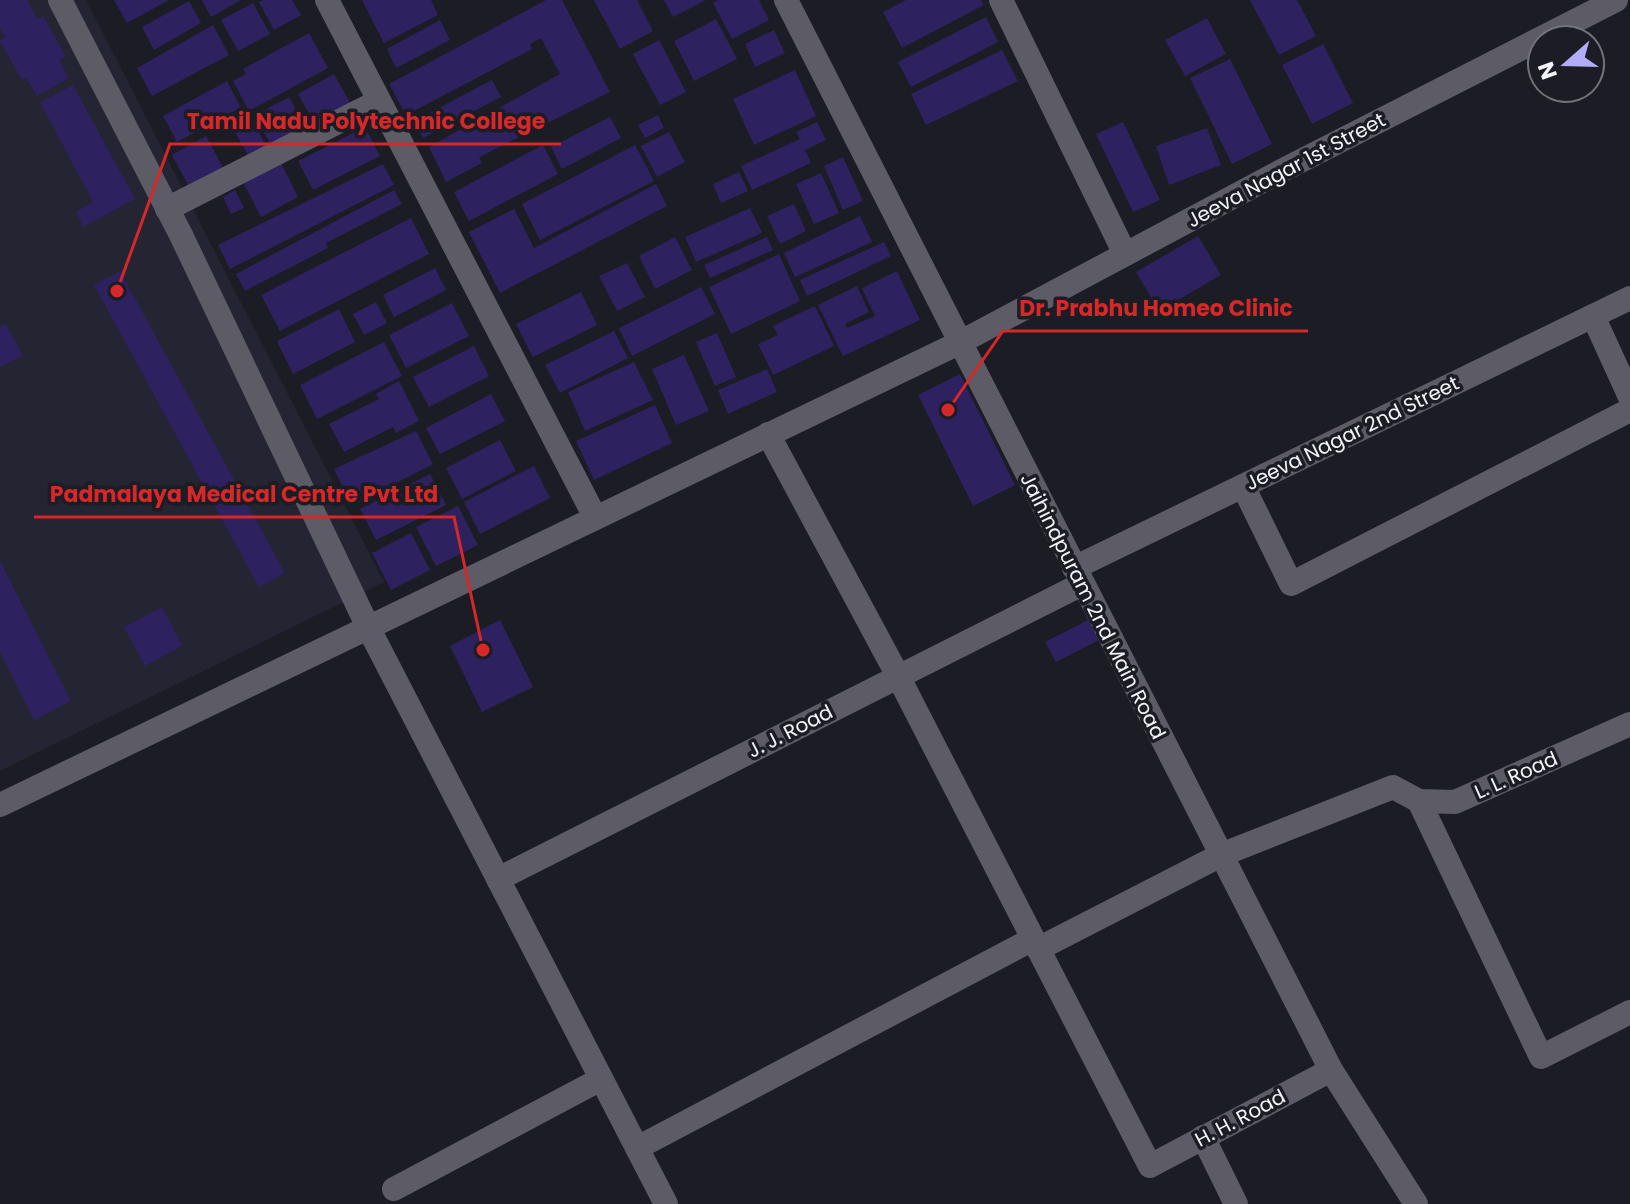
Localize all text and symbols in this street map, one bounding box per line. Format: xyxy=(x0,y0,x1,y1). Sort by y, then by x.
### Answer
north arrow xyxy=(1526,24,1606,104)
text: N xyxy=(1530,58,1565,84)
callout: Tamil Nadu Polytechnic College xyxy=(170,98,561,144)
text: Tamil Nadu Polytechnic College xyxy=(187,106,545,137)
street label: Jeeva Nagar 1st Street xyxy=(1182,106,1390,234)
callout: Dr. Prabhu Homeo Clinic xyxy=(1003,285,1308,331)
text: Dr. Prabhu Homeo Clinic xyxy=(1019,293,1293,324)
street label: Jeeva Nagar 2nd Street xyxy=(1240,369,1464,497)
street label: Jaihindpuram 2nd Main Road xyxy=(1013,468,1173,744)
callout: Padmalaya Medical Centre Pvt Ltd xyxy=(34,471,454,517)
text: Padmalaya Medical Centre Pvt Ltd xyxy=(50,479,438,510)
street label: J. J. Road xyxy=(743,698,837,764)
street label: L. L. Road xyxy=(1470,744,1562,806)
street label: H. H. Road xyxy=(1190,1082,1290,1154)

